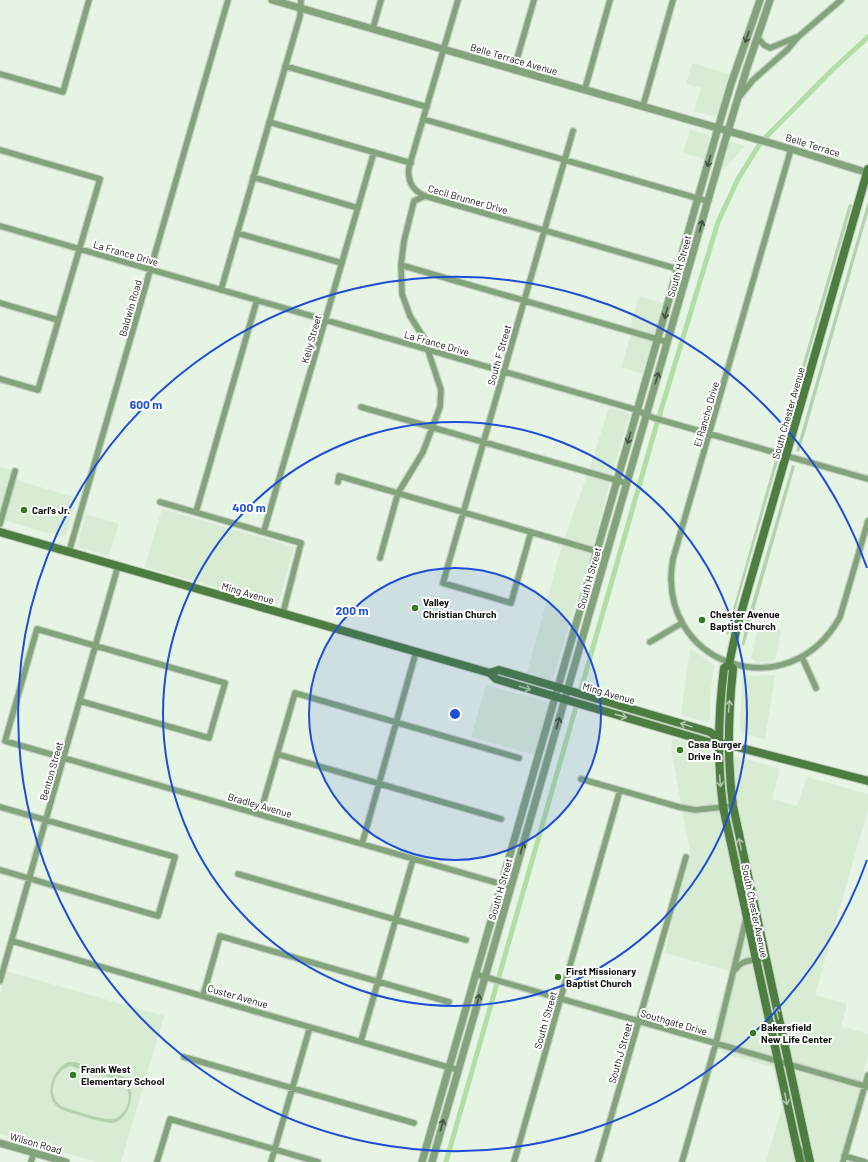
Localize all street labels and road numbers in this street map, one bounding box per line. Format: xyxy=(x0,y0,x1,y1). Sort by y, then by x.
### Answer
street label: Belle Terrace Avenue xyxy=(469,41,559,77)
street label: Belle Terrace xyxy=(784,131,842,159)
street label: Cecil Brunner Drive xyxy=(427,182,509,216)
street label: South H Street xyxy=(664,233,694,298)
street label: La France Drive xyxy=(92,238,160,268)
street label: Baldwin Road xyxy=(116,278,144,338)
street label: Kelly Street xyxy=(298,313,324,365)
street label: South F Street xyxy=(485,323,514,387)
street label: La France Drive xyxy=(403,328,471,358)
street label: South Chester Avenue xyxy=(769,366,807,460)
street label: El Rancho Drive xyxy=(691,380,721,448)
street label: South H Street xyxy=(574,545,604,610)
street label: Ming Avenue xyxy=(220,580,276,606)
street label: Ming Avenue xyxy=(581,680,637,706)
street label: Benton Street xyxy=(37,740,65,802)
street label: Bradley Avenue xyxy=(226,790,294,820)
street label: South H Street xyxy=(485,856,515,921)
street label: South Chester Avenue xyxy=(739,863,771,959)
street label: Custer Avenue xyxy=(206,982,270,1010)
street label: South I Street xyxy=(531,989,559,1050)
street label: Southgate Drive xyxy=(639,1007,709,1037)
street label: South J Street xyxy=(606,1021,635,1085)
street label: Wilson Road xyxy=(9,1130,63,1156)

